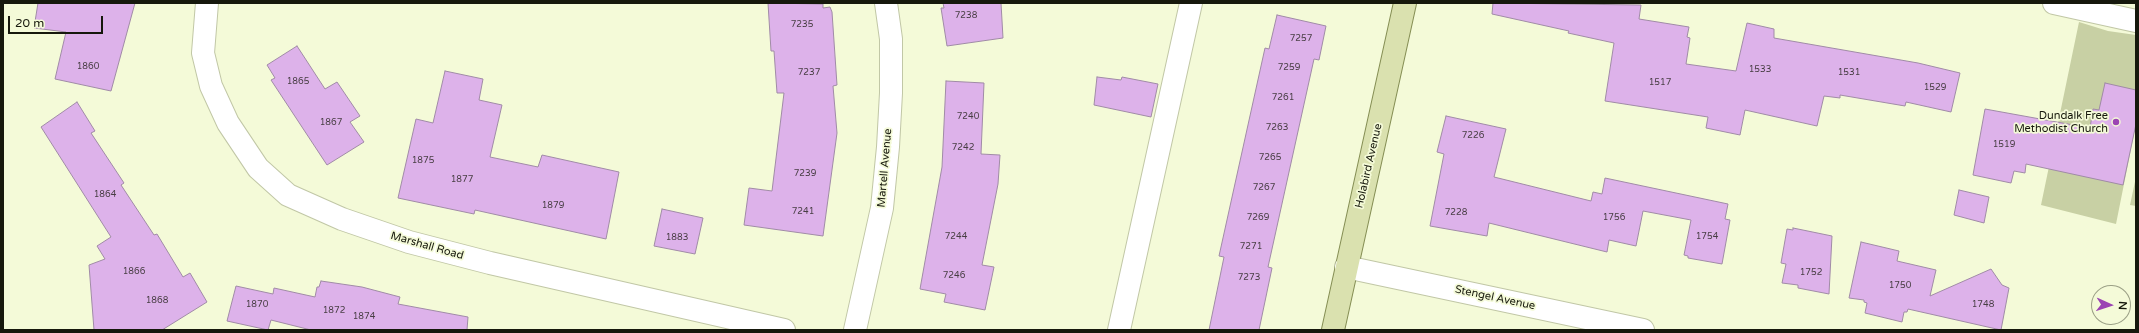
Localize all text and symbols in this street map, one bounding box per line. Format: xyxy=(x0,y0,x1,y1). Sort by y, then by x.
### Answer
scale bar xyxy=(10,8,105,34)
house number: 7238 xyxy=(955,11,977,21)
text: 20 m xyxy=(15,16,44,30)
house number: 7235 xyxy=(791,20,813,30)
house number: 7257 xyxy=(1290,34,1312,44)
house number: 1860 xyxy=(77,62,99,72)
house number: 7259 xyxy=(1278,63,1300,73)
house number: 1533 xyxy=(1749,65,1771,75)
house number: 7237 xyxy=(798,68,820,78)
house number: 1531 xyxy=(1838,68,1860,78)
house number: 1865 xyxy=(287,77,309,87)
house number: 1517 xyxy=(1649,78,1671,88)
house number: 1529 xyxy=(1924,83,1946,93)
house number: 7261 xyxy=(1272,93,1294,103)
place label: Dundalk Free Methodist Church xyxy=(2014,109,2108,135)
house number: 7240 xyxy=(957,112,979,122)
marker: Dundalk Free Methodist Church xyxy=(2111,117,2121,127)
house number: 1867 xyxy=(320,118,342,128)
street label: Holabird Avenue xyxy=(1353,122,1385,210)
house number: 7263 xyxy=(1266,123,1288,133)
street label: Martell Avenue xyxy=(875,128,895,208)
house number: 7226 xyxy=(1462,131,1484,141)
house number: 1519 xyxy=(1993,140,2015,150)
house number: 7242 xyxy=(952,143,974,153)
house number: 7265 xyxy=(1259,153,1281,163)
house number: 1875 xyxy=(412,156,434,166)
house number: 7239 xyxy=(794,169,816,179)
house number: 1877 xyxy=(451,175,473,185)
house number: 7267 xyxy=(1253,183,1275,193)
house number: 1864 xyxy=(94,190,116,200)
house number: 1879 xyxy=(542,201,564,211)
house number: 7241 xyxy=(792,207,814,217)
house number: 7228 xyxy=(1445,208,1467,218)
house number: 7269 xyxy=(1247,213,1269,223)
house number: 1756 xyxy=(1603,213,1625,223)
street label: Marshall Road xyxy=(389,229,465,263)
house number: 7244 xyxy=(945,232,967,242)
house number: 1754 xyxy=(1696,232,1718,242)
house number: 1883 xyxy=(666,233,688,243)
house number: 7271 xyxy=(1240,242,1262,252)
house number: 1866 xyxy=(123,267,145,277)
house number: 1752 xyxy=(1800,268,1822,278)
house number: 7246 xyxy=(943,271,965,281)
house number: 7273 xyxy=(1238,273,1260,283)
house number: 1750 xyxy=(1889,281,1911,291)
street label: Stengel Avenue xyxy=(1454,283,1536,313)
north arrow xyxy=(2091,285,2131,325)
house number: 1868 xyxy=(146,296,168,306)
house number: 1870 xyxy=(246,300,268,310)
house number: 1748 xyxy=(1972,300,1994,310)
text: N xyxy=(2116,301,2129,310)
house number: 1872 xyxy=(323,306,345,316)
house number: 1874 xyxy=(353,312,375,322)

